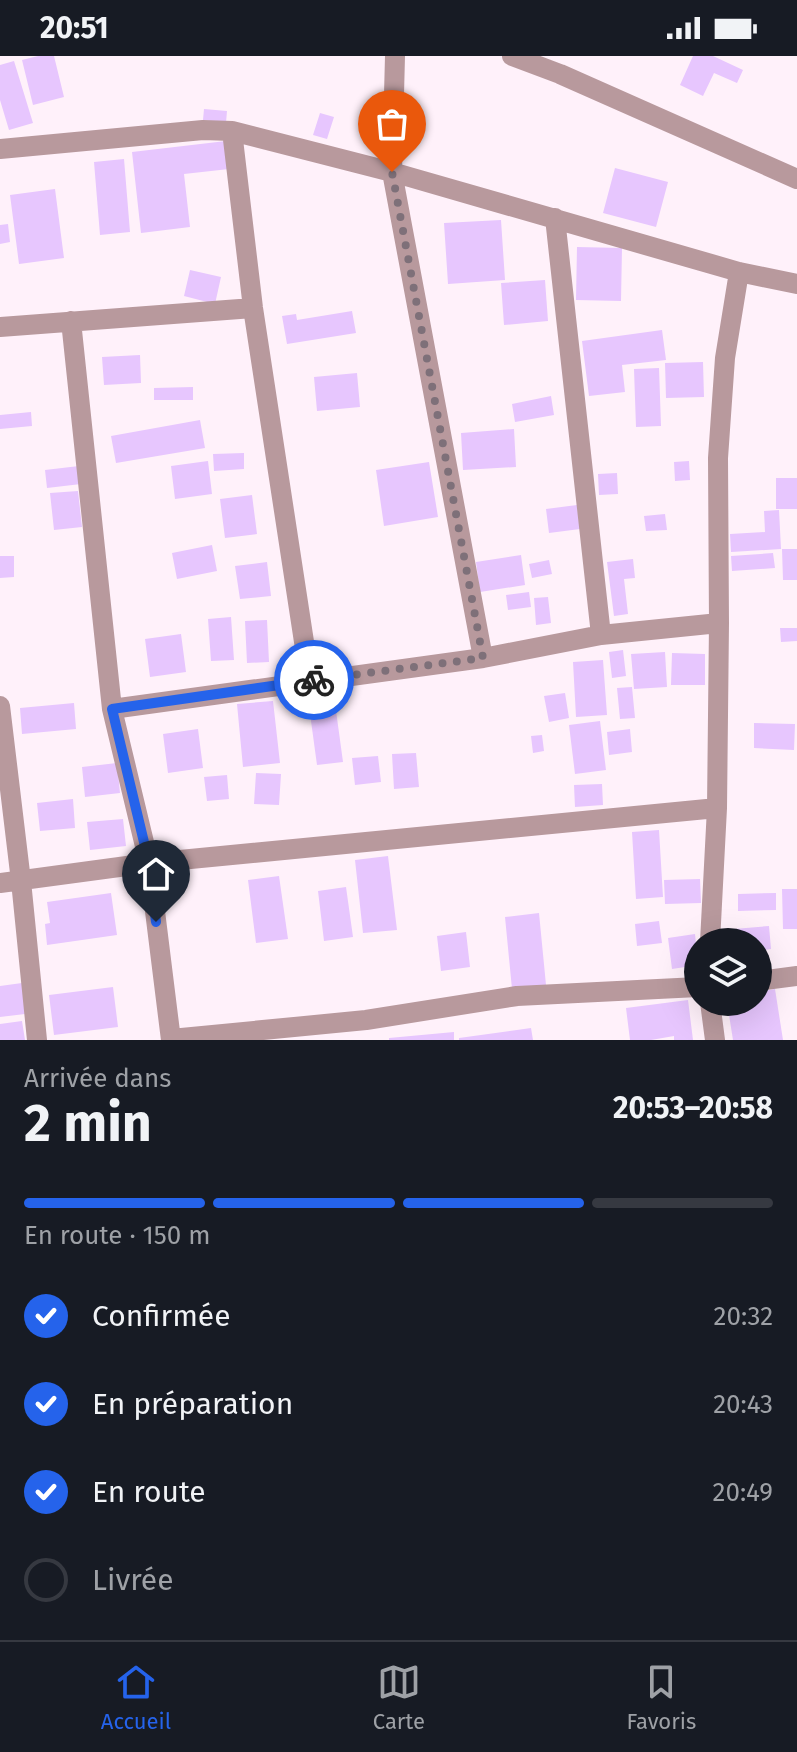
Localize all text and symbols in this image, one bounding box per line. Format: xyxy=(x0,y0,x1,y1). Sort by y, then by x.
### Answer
text: 20:51 xyxy=(40,10,109,46)
pin xyxy=(358,90,426,172)
icon: bag xyxy=(370,102,414,146)
courier xyxy=(274,640,354,720)
icon: bike xyxy=(292,658,336,702)
pin xyxy=(122,840,190,922)
icon: home xyxy=(134,852,178,896)
map controls xyxy=(684,928,772,1016)
button: layers xyxy=(684,928,772,1016)
text: Arrivée dans xyxy=(24,1063,171,1094)
text: 20:53–20:58 xyxy=(613,1090,773,1126)
text: 2 min xyxy=(24,1092,152,1155)
text: En route · 150 m xyxy=(24,1220,211,1251)
icon: check xyxy=(24,1294,68,1338)
text: Confirmée xyxy=(92,1298,231,1334)
text: 20:32 xyxy=(714,1301,773,1332)
icon: check xyxy=(24,1382,68,1426)
text: En préparation xyxy=(92,1386,293,1422)
text: 20:43 xyxy=(713,1389,773,1420)
icon: check xyxy=(24,1470,68,1514)
text: En route xyxy=(92,1474,206,1510)
text: 20:49 xyxy=(713,1477,773,1508)
text: Livrée xyxy=(92,1562,174,1598)
tab: Accueil xyxy=(101,1660,171,1735)
tab: Carte xyxy=(373,1660,425,1735)
tab: Favoris xyxy=(627,1660,696,1735)

